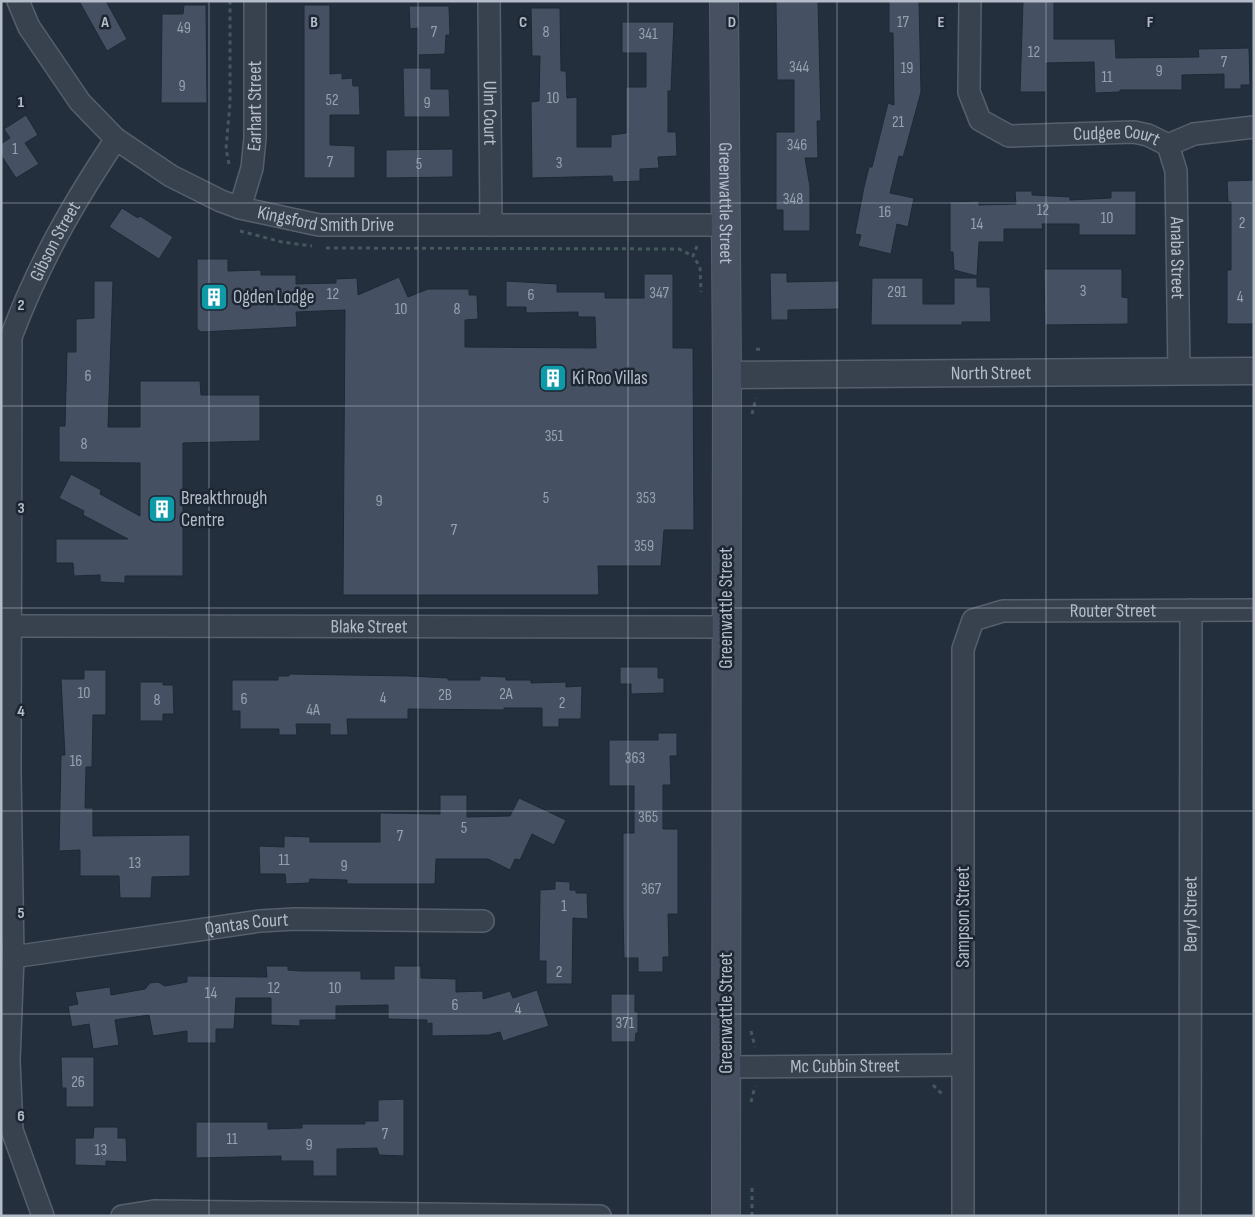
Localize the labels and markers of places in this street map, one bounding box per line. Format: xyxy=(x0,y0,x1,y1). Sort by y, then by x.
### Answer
building icon: Ogden Lodge xyxy=(199,282,229,312)
place label: Ogden Lodge xyxy=(233,286,314,309)
building icon: Ki Roo Villas xyxy=(538,363,568,393)
place label: Ki Roo Villas xyxy=(572,367,648,390)
place label: Breakthrough Centre xyxy=(181,487,267,532)
building icon: Breakthrough Centre xyxy=(147,494,177,524)

